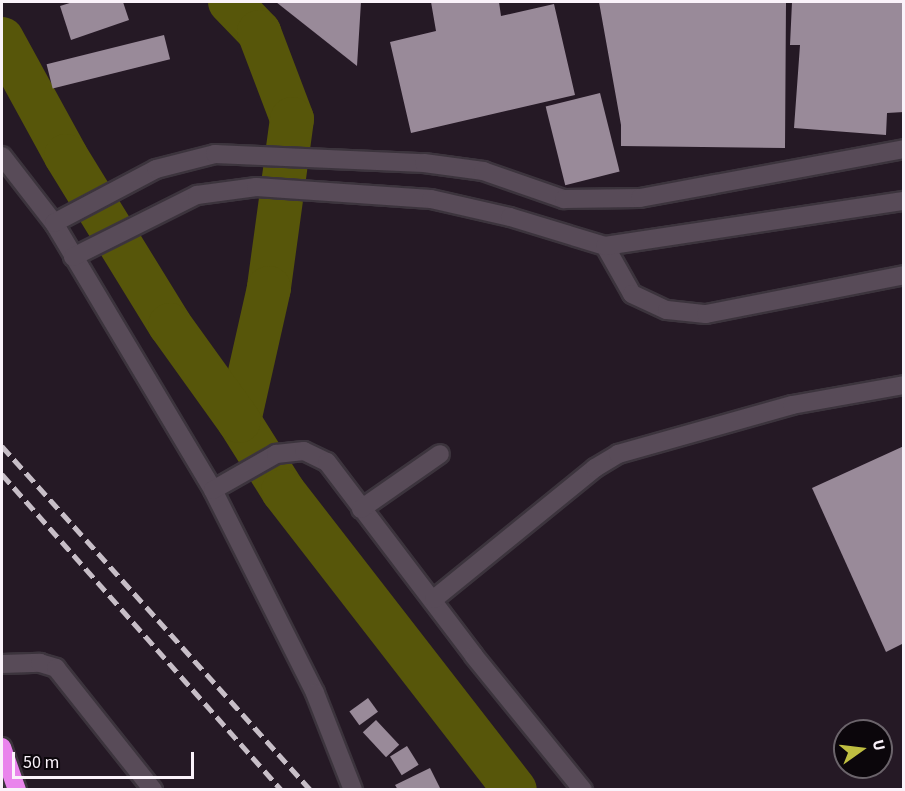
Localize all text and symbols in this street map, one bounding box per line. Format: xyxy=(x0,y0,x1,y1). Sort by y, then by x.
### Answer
north arrow xyxy=(833,719,893,779)
text: U xyxy=(867,737,890,753)
scale bar xyxy=(15,740,196,778)
text: 50 m xyxy=(23,750,59,775)

